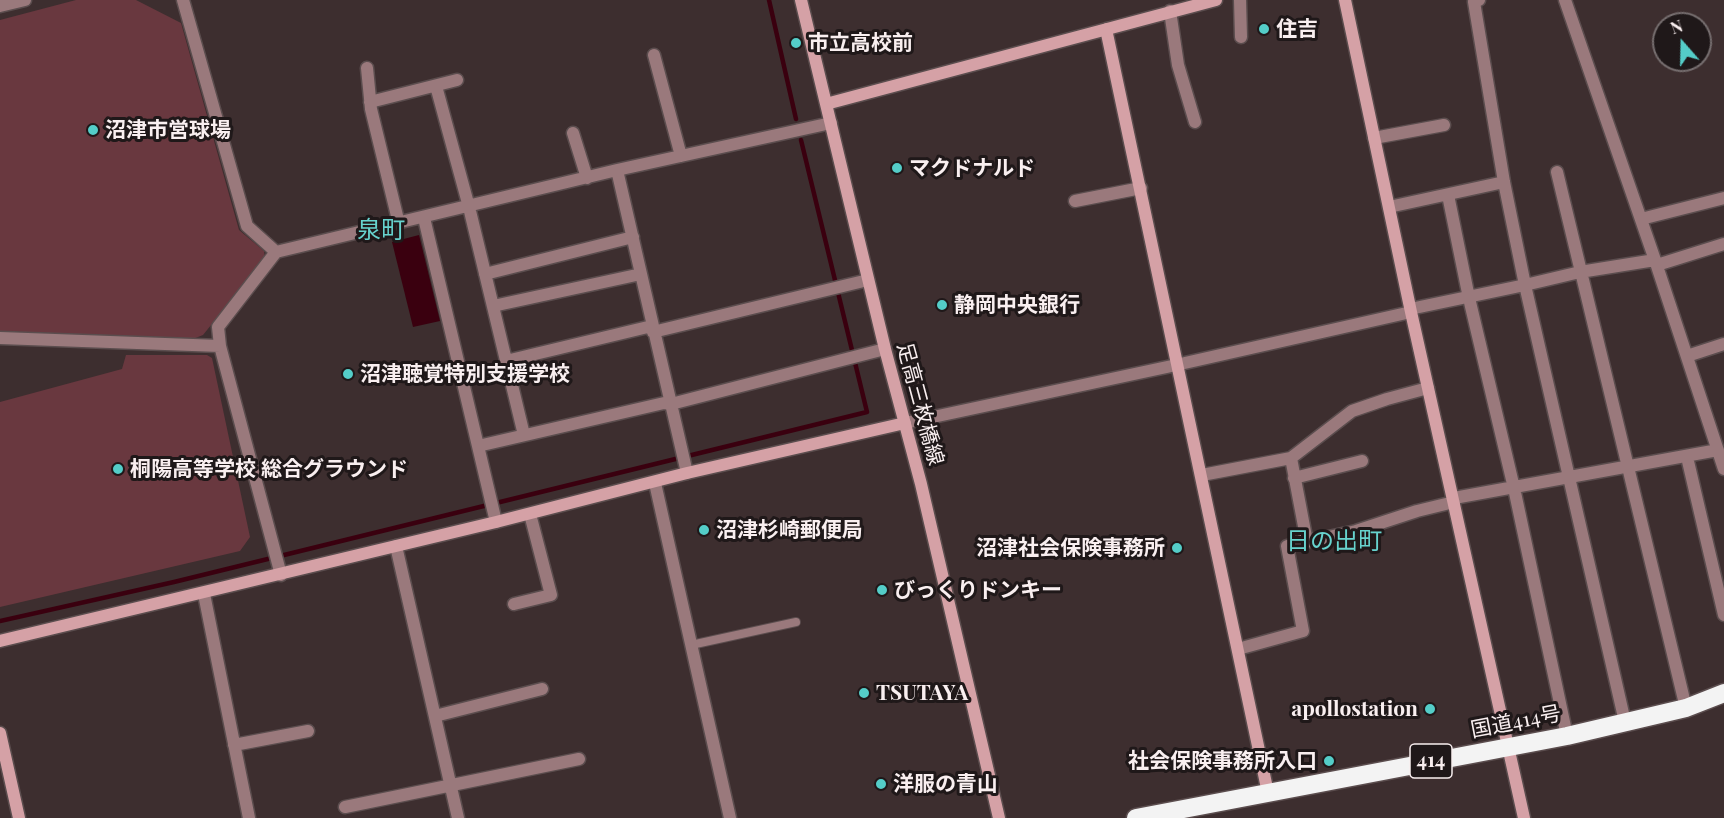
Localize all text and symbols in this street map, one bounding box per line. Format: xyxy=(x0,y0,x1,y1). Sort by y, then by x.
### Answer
north arrow xyxy=(1652,12,1712,72)
text: N xyxy=(1667,15,1685,38)
place label: 住吉 xyxy=(1276,16,1318,42)
marker: 住吉 xyxy=(1257,22,1271,36)
place label: 市立高校前 xyxy=(808,30,913,56)
marker: 市立高校前 xyxy=(789,36,803,50)
place label: 沼津市営球場 xyxy=(105,117,231,143)
marker: 沼津市営球場 xyxy=(86,123,100,137)
place label: マクドナルド xyxy=(909,155,1035,181)
marker: マクドナルド xyxy=(890,161,904,175)
district label: 泉町 xyxy=(357,217,405,245)
place label: 静岡中央銀行 xyxy=(954,292,1080,318)
marker: 静岡中央銀行 xyxy=(935,298,949,312)
street label: 足高三枚橋線 xyxy=(892,340,948,468)
place label: 沼津聴覚特別支援学校 xyxy=(360,361,570,387)
marker: 沼津聴覚特別支援学校 xyxy=(341,367,355,381)
place label: 桐陽高等学校 総合グラウンド xyxy=(130,456,408,482)
marker: 桐陽高等学校 総合グラウンド xyxy=(111,462,125,476)
place label: 沼津杉崎郵便局 xyxy=(716,517,863,543)
marker: 沼津杉崎郵便局 xyxy=(697,523,711,537)
district label: 日の出町 xyxy=(1286,528,1382,556)
place label: 沼津社会保険事務所 xyxy=(976,535,1165,561)
marker: 沼津社会保険事務所 xyxy=(1170,541,1184,555)
place label: びっくりドンキー xyxy=(894,577,1062,603)
marker: びっくりドンキー xyxy=(875,583,889,597)
place label: TSUTAYA xyxy=(876,680,968,706)
marker: TSUTAYA xyxy=(857,686,871,700)
place label: apollostation xyxy=(1291,696,1418,722)
street label: 国道414号 xyxy=(1469,701,1563,743)
marker: apollostation xyxy=(1423,702,1437,716)
road number: 414 xyxy=(1410,744,1452,778)
place label: 社会保険事務所入口 xyxy=(1128,748,1317,774)
marker: 社会保険事務所入口 xyxy=(1322,754,1336,768)
place label: 洋服の青山 xyxy=(893,771,998,797)
marker: 洋服の青山 xyxy=(874,777,888,791)

